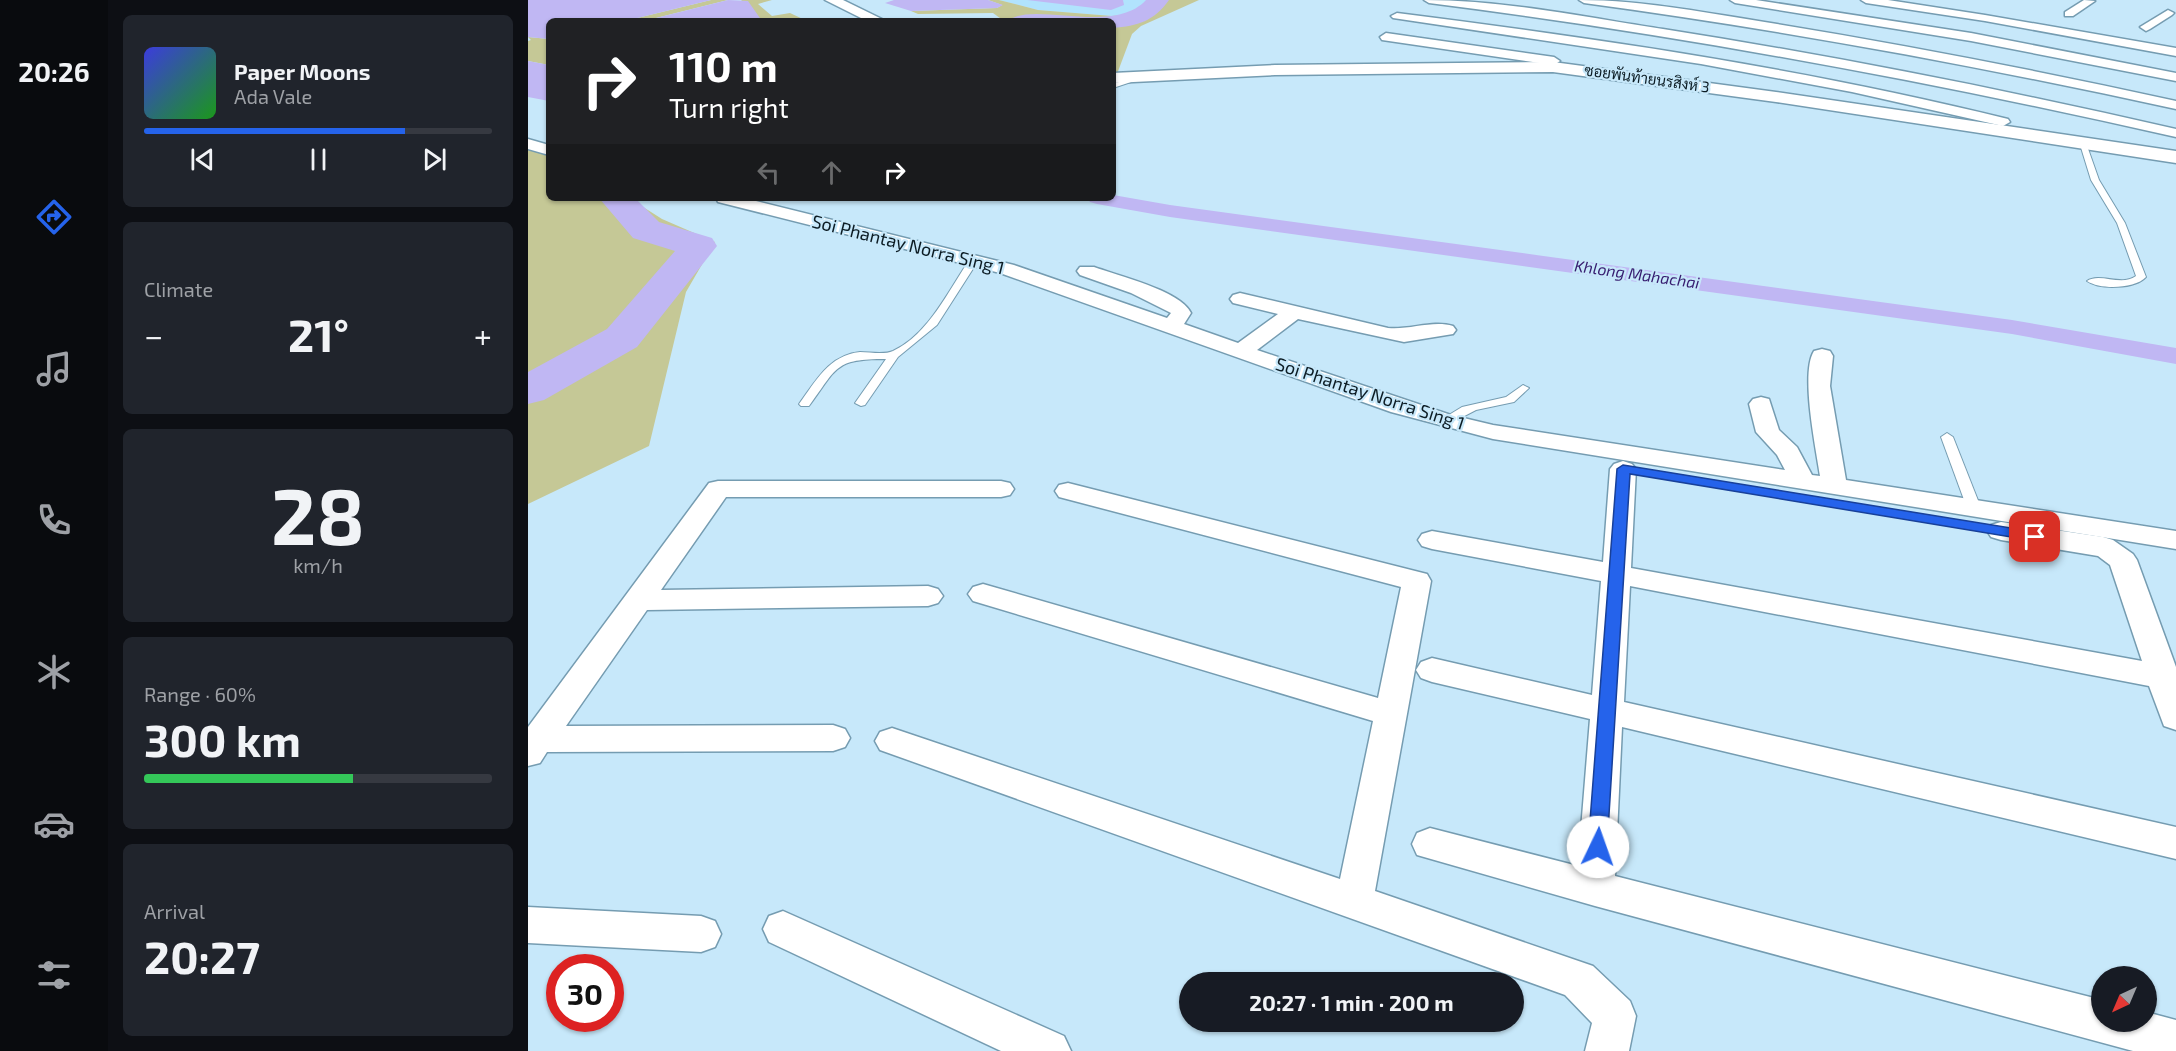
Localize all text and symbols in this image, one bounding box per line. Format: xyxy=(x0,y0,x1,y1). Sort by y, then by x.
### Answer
text: 110 m xyxy=(669,40,778,90)
icon: right xyxy=(570,42,648,120)
text: 20:26 xyxy=(18,55,90,87)
text: Paper Moons xyxy=(234,58,370,84)
street label: ซอยพันท้ายนรสิงห์ 3 xyxy=(1583,60,1711,96)
text: Ada Vale xyxy=(234,84,312,108)
text: Turn right xyxy=(669,91,789,123)
icon: previous xyxy=(186,143,219,176)
icon: pause xyxy=(302,143,335,176)
icon: next xyxy=(418,143,451,176)
icon: left xyxy=(752,156,785,189)
icon: ahead xyxy=(815,156,848,189)
icon: right xyxy=(878,156,911,189)
icon: directions xyxy=(33,196,75,238)
street label: Soi Phantay Norra Sing 1 xyxy=(810,209,1007,279)
water label: Khlong Mahachai xyxy=(1573,255,1701,292)
text: Climate xyxy=(144,277,213,301)
text: 21° xyxy=(288,307,349,361)
text: − xyxy=(144,315,163,355)
text: + xyxy=(474,315,492,355)
icon: music xyxy=(33,348,75,390)
street label: Soi Phantay Norra Sing 1 xyxy=(1273,352,1468,434)
text: 28 xyxy=(271,467,365,561)
icon: phone xyxy=(33,499,75,541)
pin xyxy=(2009,511,2060,562)
icon: arrive xyxy=(2018,520,2051,553)
text: km/h xyxy=(293,553,343,577)
icon: climate xyxy=(33,651,75,693)
text: Range · 60% xyxy=(144,682,256,706)
text: 300 km xyxy=(144,712,301,766)
icon: car xyxy=(33,803,75,845)
position arrow xyxy=(1566,815,1630,879)
text: Arrival xyxy=(144,899,205,923)
text: 20:27 xyxy=(144,929,260,983)
icon: filters xyxy=(33,954,75,996)
speed limit sign: 30 xyxy=(546,954,624,1032)
north arrow xyxy=(2091,966,2157,1032)
map controls xyxy=(2091,966,2157,1032)
text: 20:27 · 1 min · 200 m xyxy=(1249,989,1454,1015)

